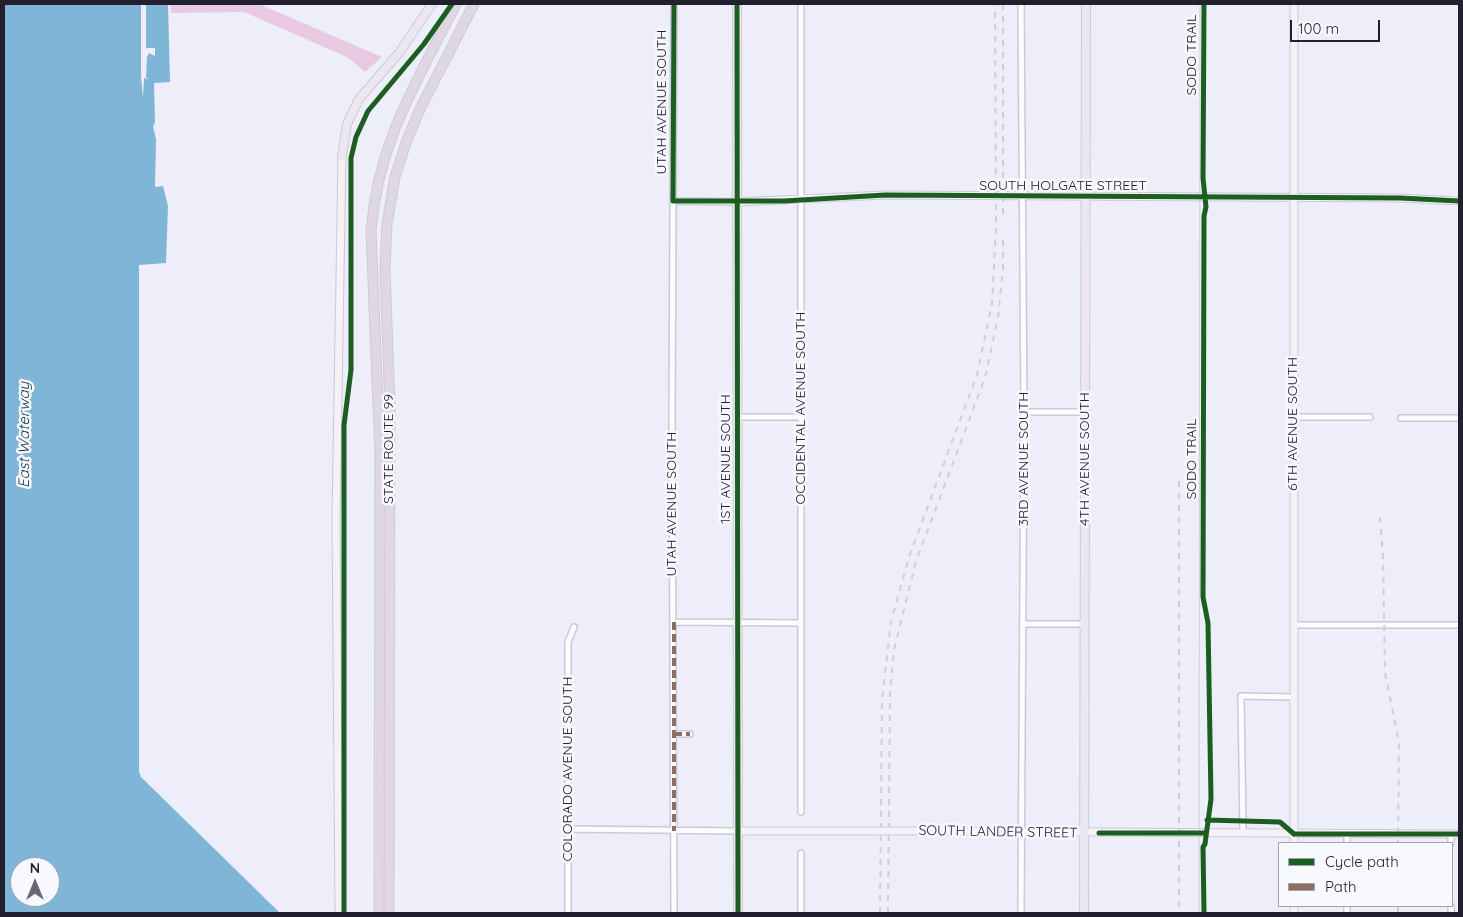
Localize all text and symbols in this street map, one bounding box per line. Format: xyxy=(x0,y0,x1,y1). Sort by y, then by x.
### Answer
scale bar xyxy=(1293,10,1383,42)
street label: SODO TRAIL xyxy=(1184,14,1200,96)
text: 100 m xyxy=(1298,19,1339,38)
street label: UTAH AVENUE SOUTH xyxy=(654,30,670,174)
street label: SOUTH HOLGATE STREET xyxy=(979,178,1147,194)
street label: OCCIDENTAL AVENUE SOUTH xyxy=(793,312,809,504)
street label: 6TH AVENUE SOUTH xyxy=(1285,357,1301,491)
water label: East Waterway xyxy=(15,382,33,488)
street label: 3RD AVENUE SOUTH xyxy=(1016,392,1032,526)
street label: 4TH AVENUE SOUTH xyxy=(1077,392,1093,526)
street label: STATE ROUTE 99 xyxy=(381,394,397,504)
street label: 1ST AVENUE SOUTH xyxy=(718,394,734,524)
street label: SODO TRAIL xyxy=(1184,418,1200,500)
street label: UTAH AVENUE SOUTH xyxy=(664,432,680,576)
street label: COLORADO AVENUE SOUTH xyxy=(560,676,576,862)
street label: SOUTH LANDER STREET xyxy=(918,822,1078,842)
legend xyxy=(1278,842,1453,907)
text: Cycle path xyxy=(1325,852,1399,871)
north arrow xyxy=(10,857,60,907)
text: N xyxy=(30,859,40,877)
text: Path xyxy=(1325,877,1357,896)

